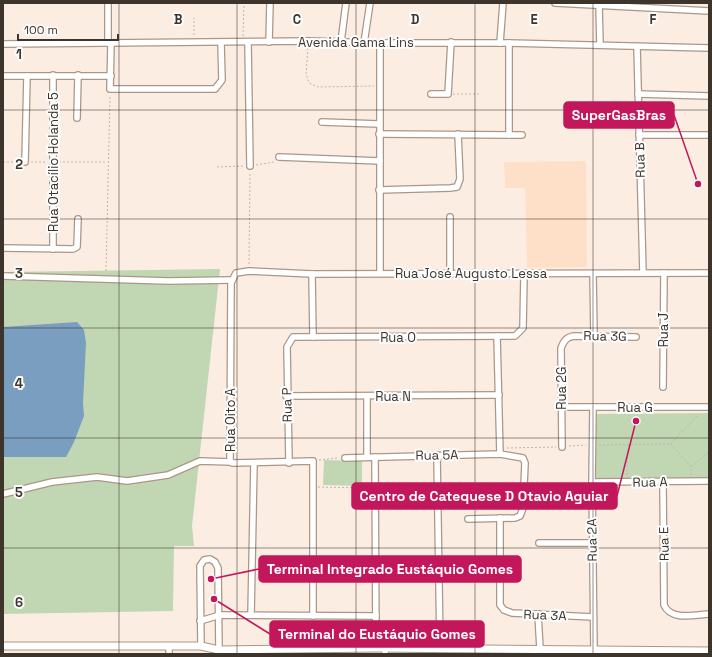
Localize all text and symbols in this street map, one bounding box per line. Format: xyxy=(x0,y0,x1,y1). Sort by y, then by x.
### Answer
text: B xyxy=(174,11,183,28)
text: C xyxy=(293,11,301,28)
text: D xyxy=(411,11,420,28)
text: E xyxy=(530,11,538,28)
text: F xyxy=(650,11,657,28)
scale bar xyxy=(18,16,118,42)
text: 100 m xyxy=(24,22,58,38)
street label: Avenida Gama Lins xyxy=(298,34,414,51)
text: 1 xyxy=(16,46,22,63)
street label: Rua Otacílio Holanda 5 xyxy=(45,92,62,232)
callout: SuperGasBras xyxy=(564,102,674,128)
text: SuperGasBras xyxy=(572,106,666,124)
street label: Rua B xyxy=(631,142,649,178)
text: 2 xyxy=(15,156,23,173)
text: 3 xyxy=(15,265,23,282)
street label: Rua José Augusto Lessa xyxy=(395,265,548,282)
street label: Rua J xyxy=(655,312,672,347)
street label: Rua 3G xyxy=(583,327,627,345)
street label: Rua O xyxy=(380,329,416,346)
street label: Rua 2G xyxy=(553,366,570,410)
text: 4 xyxy=(15,375,23,392)
street label: Rua P xyxy=(278,387,296,423)
street label: Rua Oito A xyxy=(222,388,239,452)
street label: Rua N xyxy=(375,388,411,405)
street label: Rua G xyxy=(617,399,653,416)
street label: Rua 5A xyxy=(415,446,459,464)
street label: Rua A xyxy=(632,473,668,491)
callout: Centro de Catequese D Otavio Aguiar xyxy=(352,483,617,509)
text: 5 xyxy=(15,484,23,501)
text: Centro de Catequese D Otavio Aguiar xyxy=(360,487,609,505)
street label: Rua 2A xyxy=(583,518,601,562)
street label: Rua E xyxy=(655,527,673,561)
callout: Terminal Integrado Eustáquio Gomes xyxy=(259,556,521,582)
text: Terminal Integrado Eustáquio Gomes xyxy=(267,560,513,578)
text: 6 xyxy=(15,594,23,611)
street label: Rua 3A xyxy=(523,606,567,624)
callout: Terminal do Eustáquio Gomes xyxy=(270,621,484,647)
text: Terminal do Eustáquio Gomes xyxy=(278,625,476,643)

